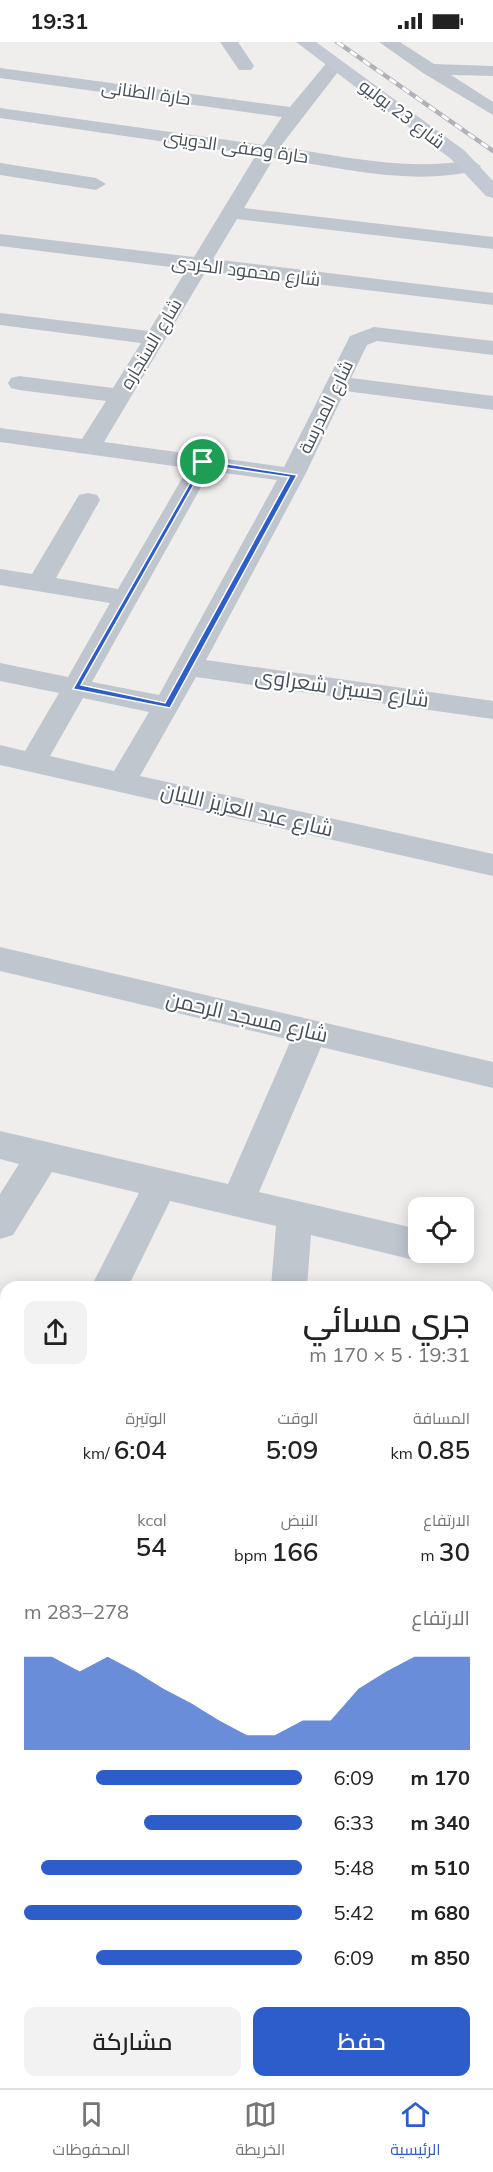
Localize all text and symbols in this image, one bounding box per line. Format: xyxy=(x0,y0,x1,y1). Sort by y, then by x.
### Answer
text: 19:31 xyxy=(30,7,88,35)
street label: شارع 23 يوليو xyxy=(354,74,450,154)
street label: حارة الطنانى xyxy=(100,75,192,110)
street label: حارة وصفى الدوينى xyxy=(162,125,310,168)
street label: شارع محمود الكردى xyxy=(170,250,322,292)
street label: شارع السنجاره xyxy=(115,294,187,394)
street label: شارع المدرسة xyxy=(293,356,359,458)
pin xyxy=(177,436,228,487)
icon: arrive xyxy=(186,445,219,478)
street label: شارع حسين شعراوى xyxy=(253,662,431,714)
street label: شارع عبد العزيز اللبان xyxy=(158,777,336,843)
street label: شارع مسجد الرحمن xyxy=(163,985,331,1049)
map controls xyxy=(408,1197,474,1263)
button: locate xyxy=(408,1197,474,1263)
text: جري مسائي xyxy=(303,1299,470,1340)
button: share xyxy=(24,1301,87,1364)
text: 19:31 · 5 × 170 m xyxy=(309,1342,470,1367)
text: الوتيرة xyxy=(126,1408,167,1428)
text: الوقت xyxy=(278,1408,318,1428)
text: المسافة xyxy=(413,1408,470,1428)
text: 6:04 xyxy=(114,1433,167,1466)
text: 5:09 xyxy=(265,1433,318,1466)
text: 0.85 xyxy=(417,1433,470,1466)
text: /km xyxy=(83,1443,114,1463)
text: km xyxy=(391,1443,417,1463)
text: kcal xyxy=(137,1510,167,1530)
text: النبض xyxy=(281,1510,318,1530)
text: الارتفاع xyxy=(423,1510,470,1530)
text: 54 xyxy=(135,1530,167,1563)
text: 166 xyxy=(272,1535,318,1568)
text: 30 xyxy=(439,1535,470,1568)
text: bpm xyxy=(234,1545,272,1565)
text: m xyxy=(421,1545,439,1565)
text: 278–283 m xyxy=(24,1599,129,1624)
text: الارتفاع xyxy=(411,1605,470,1630)
text: 6:09 xyxy=(333,1765,374,1790)
text: 170 m xyxy=(411,1765,470,1790)
text: 6:33 xyxy=(333,1810,374,1835)
text: 340 m xyxy=(411,1810,470,1835)
text: 5:48 xyxy=(333,1855,374,1880)
text: 510 m xyxy=(411,1855,470,1880)
text: 5:42 xyxy=(333,1900,374,1925)
text: 680 m xyxy=(411,1900,470,1925)
text: 6:09 xyxy=(333,1945,374,1970)
text: 850 m xyxy=(411,1945,470,1970)
button: مشاركة xyxy=(24,2007,241,2076)
button: حفظ xyxy=(253,2007,470,2076)
tab: المحفوظات xyxy=(53,2098,130,2164)
tab: الخريطة xyxy=(235,2098,285,2164)
tab: الرئيسية xyxy=(390,2098,441,2164)

